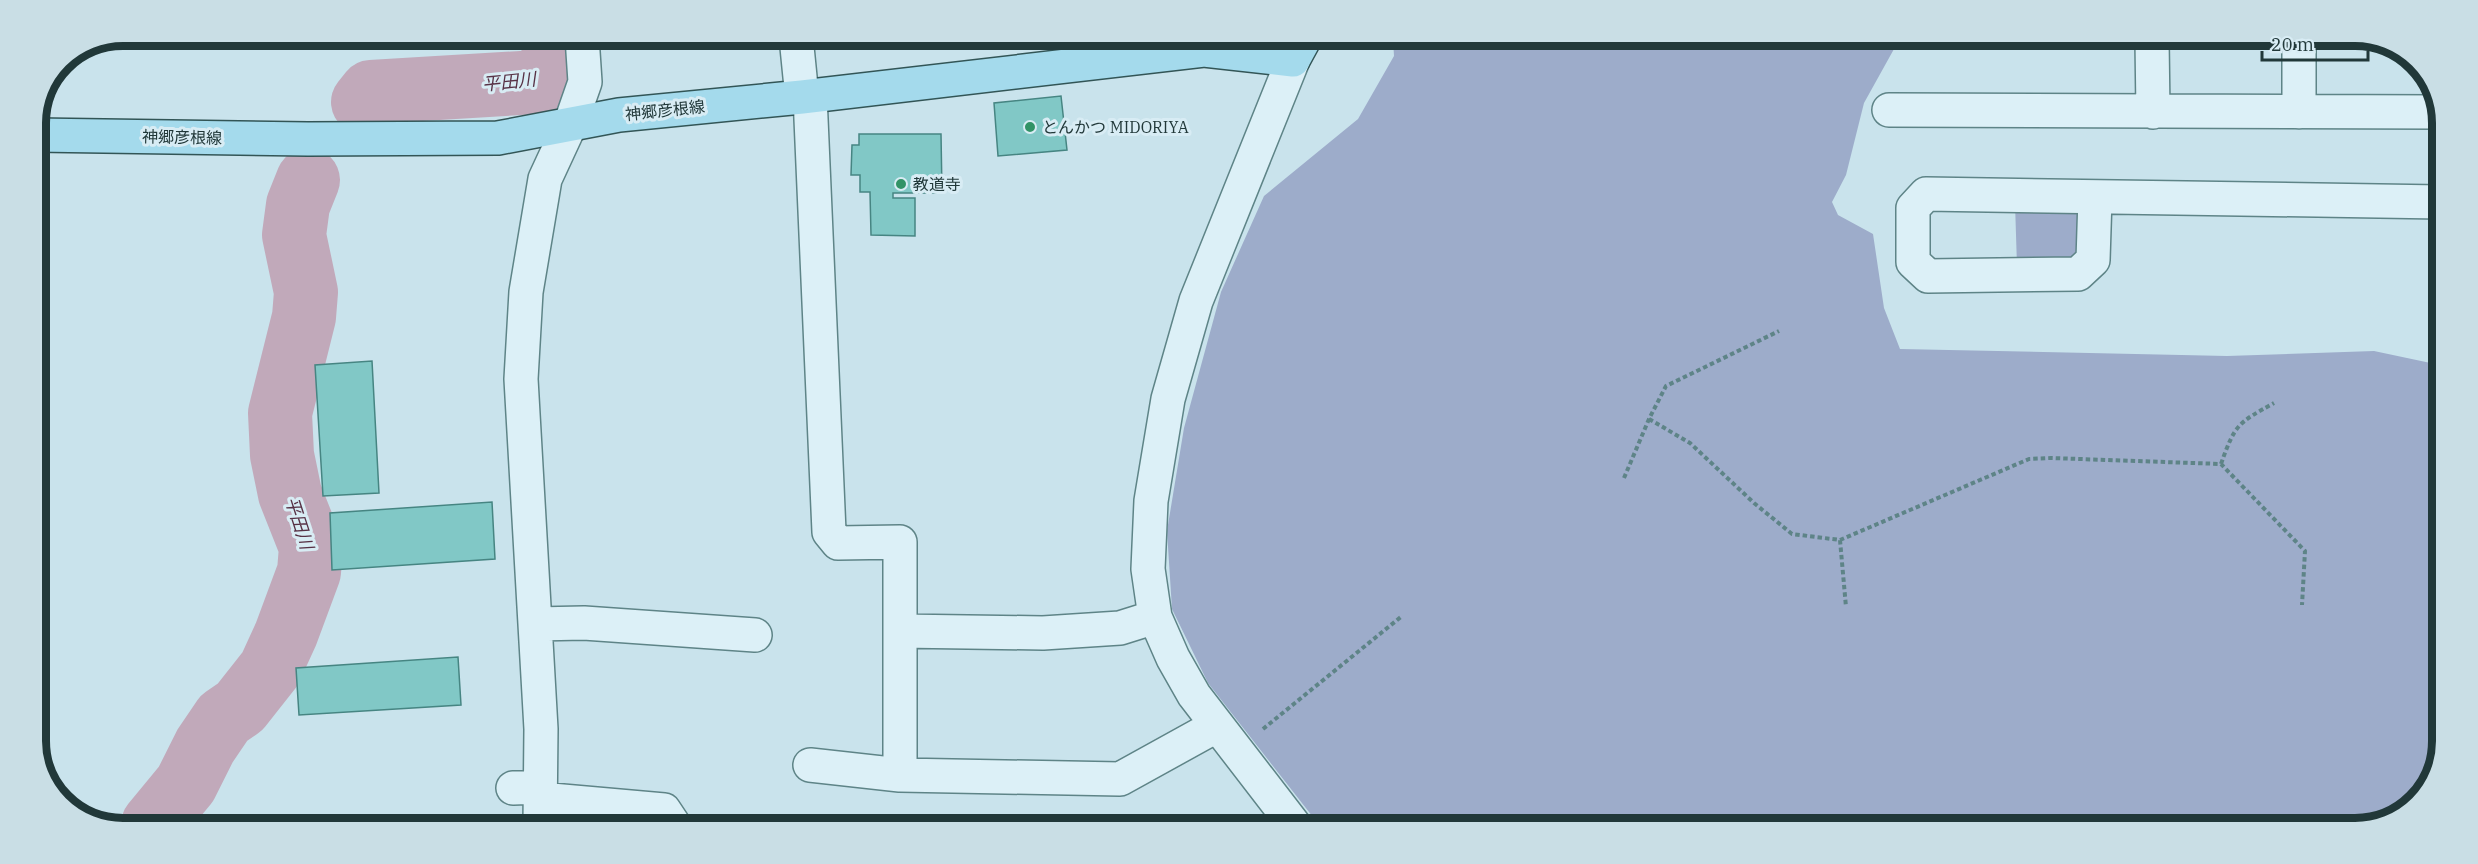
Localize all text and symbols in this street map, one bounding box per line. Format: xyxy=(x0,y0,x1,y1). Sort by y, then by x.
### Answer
scale bar xyxy=(2262,24,2368,62)
text: 20 m xyxy=(2271,33,2314,56)
water label: 平田川 xyxy=(481,67,539,96)
street label: 神郷彦根線 xyxy=(624,96,706,124)
place label: とんかつ MIDORIYA xyxy=(1042,117,1189,137)
marker: とんかつ MIDORIYA xyxy=(1023,120,1037,134)
street label: 神郷彦根線 xyxy=(142,126,222,148)
place label: 教道寺 xyxy=(913,174,961,194)
marker: 教道寺 xyxy=(894,177,908,191)
water label: 平田川 xyxy=(280,494,319,554)

